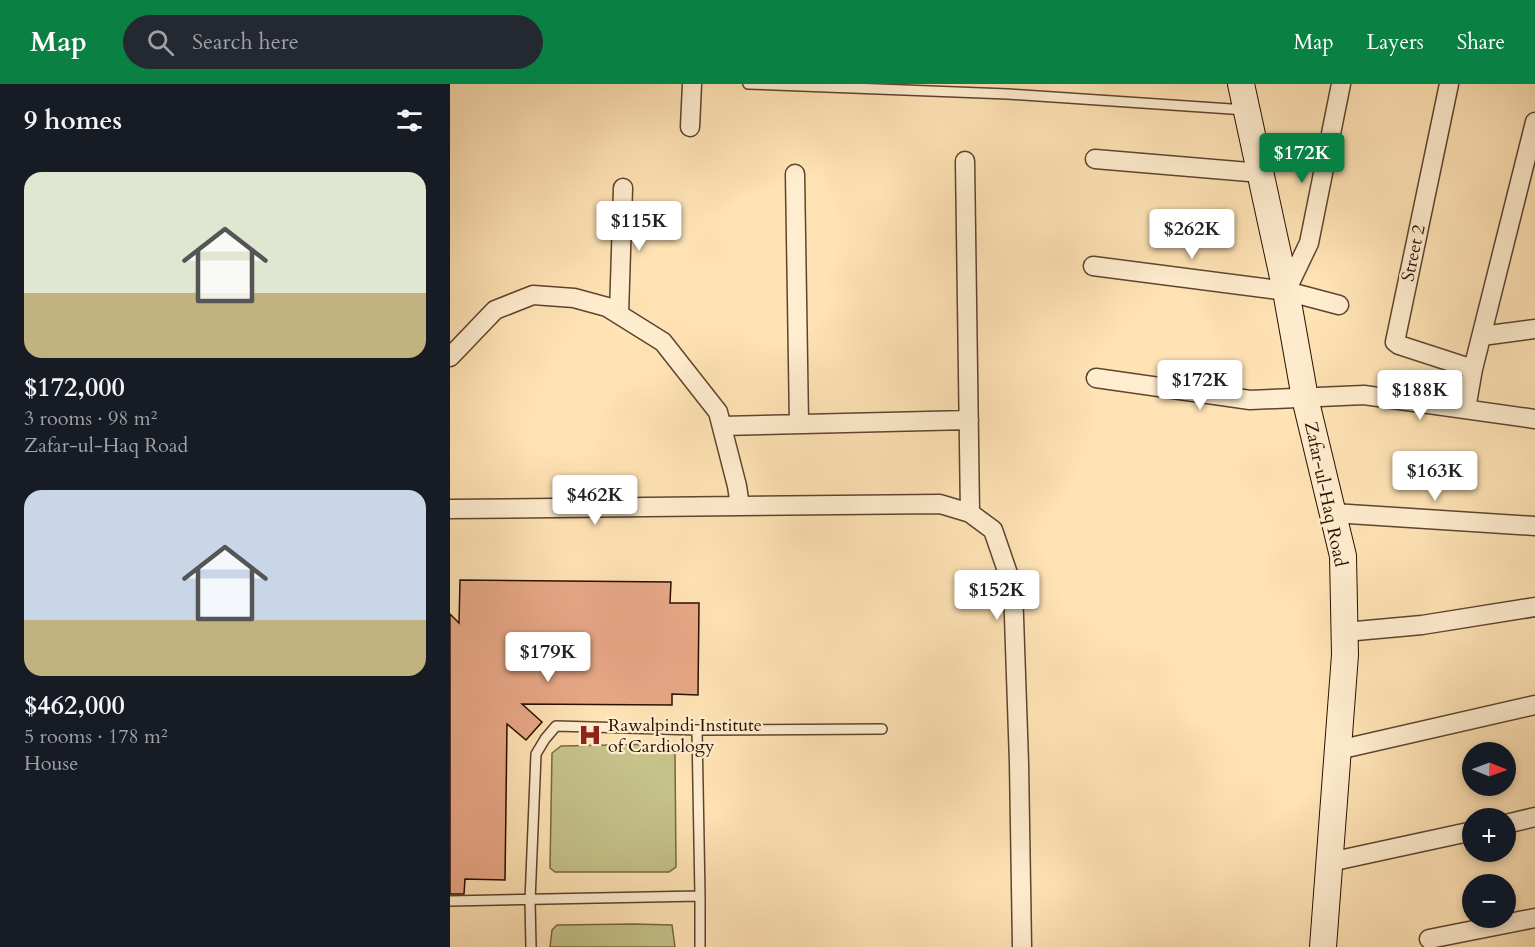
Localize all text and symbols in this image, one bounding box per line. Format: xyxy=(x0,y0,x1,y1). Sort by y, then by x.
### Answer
search box xyxy=(123,15,543,69)
text: Map xyxy=(30,23,87,61)
icon: search xyxy=(144,26,177,59)
text: Search here xyxy=(192,27,299,57)
text: Map xyxy=(1294,28,1334,57)
text: Layers xyxy=(1367,28,1424,57)
text: Share xyxy=(1457,28,1505,57)
text: 9 homes xyxy=(24,103,122,138)
icon: filters xyxy=(393,104,426,137)
pin: $172K xyxy=(1260,133,1344,184)
text: $172K xyxy=(1273,139,1331,166)
pin: $115K xyxy=(597,201,681,252)
text: $115K xyxy=(610,207,668,234)
pin: $262K xyxy=(1150,209,1234,260)
icon: home xyxy=(171,211,279,319)
text: $262K xyxy=(1163,215,1221,242)
street label: Street 2 xyxy=(1395,222,1432,284)
pin: $172K xyxy=(1158,360,1242,411)
text: $172K xyxy=(1171,366,1229,393)
text: $172,000 xyxy=(24,370,125,405)
pin: $188K xyxy=(1378,370,1462,421)
text: $188K xyxy=(1391,376,1449,403)
text: 3 rooms · 98 m² xyxy=(24,405,157,432)
street label: Zafar-ul-Haq Road xyxy=(1298,419,1353,569)
text: Zafar-ul-Haq Road xyxy=(24,432,188,459)
pin: $163K xyxy=(1393,451,1477,502)
text: $163K xyxy=(1406,457,1464,484)
pin: $462K xyxy=(553,475,637,526)
text: $462K xyxy=(566,481,624,508)
icon: home xyxy=(171,529,279,637)
pin: $152K xyxy=(955,570,1039,621)
text: $152K xyxy=(968,576,1026,603)
pin: $179K xyxy=(506,632,590,683)
text: $179K xyxy=(519,638,577,665)
text: $462,000 xyxy=(24,688,125,723)
place label: Rawalpindi Institute of Cardiology xyxy=(608,713,762,759)
hospital icon: Rawalpindi Institute of Cardiology xyxy=(577,722,603,748)
text: 5 rooms · 178 m² xyxy=(24,723,168,750)
north arrow xyxy=(1462,742,1516,796)
map controls xyxy=(1462,742,1516,928)
text: House xyxy=(24,750,78,777)
button: + xyxy=(1462,808,1516,862)
button: − xyxy=(1462,874,1516,928)

